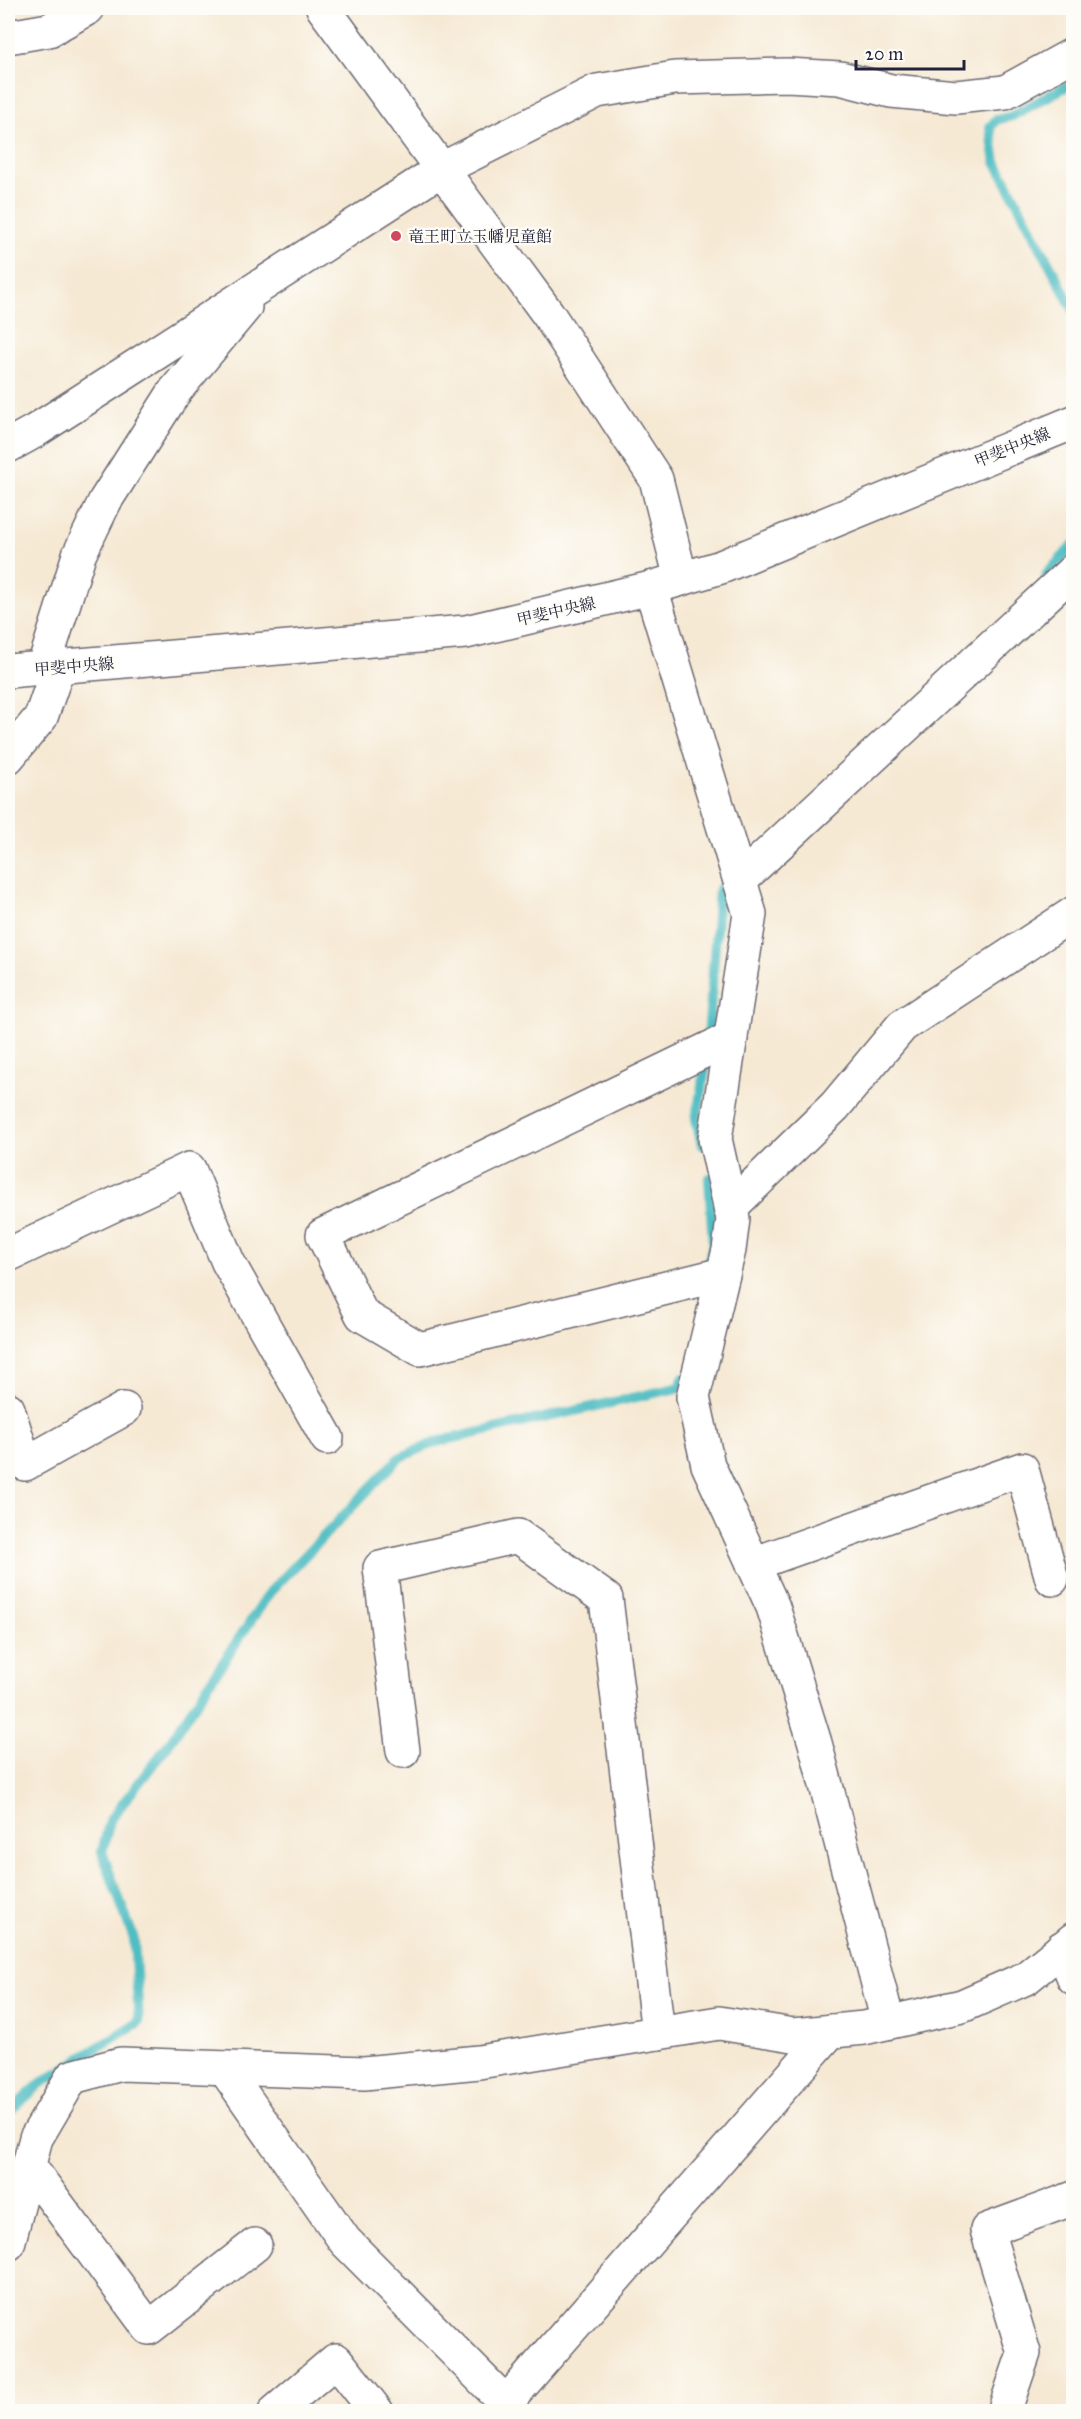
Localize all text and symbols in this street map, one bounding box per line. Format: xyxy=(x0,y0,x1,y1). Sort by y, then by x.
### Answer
scale bar xyxy=(856,33,964,71)
text: 20 m xyxy=(865,43,903,65)
place label: 竜王町立玉幡児童館 xyxy=(408,227,552,246)
marker: 竜王町立玉幡児童館 xyxy=(389,229,403,243)
street label: 甲斐中央線 xyxy=(972,424,1053,471)
street label: 甲斐中央線 xyxy=(515,593,597,630)
street label: 甲斐中央線 xyxy=(33,654,115,679)

